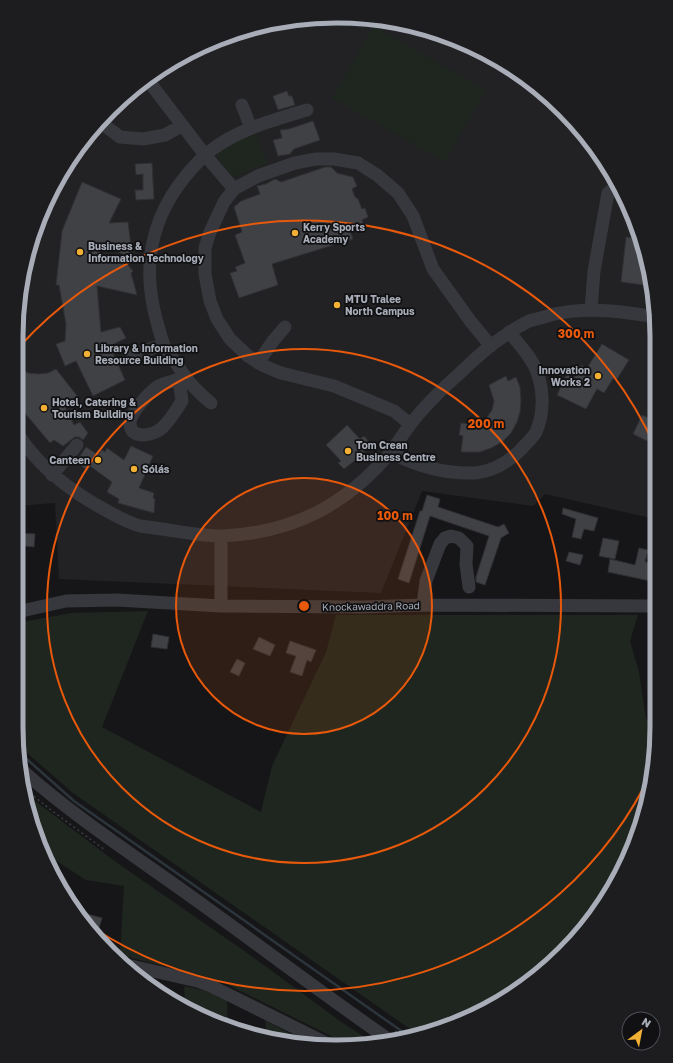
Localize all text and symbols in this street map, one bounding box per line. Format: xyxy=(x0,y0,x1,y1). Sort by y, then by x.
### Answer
place label: Kerry Sports Academy xyxy=(303,221,365,245)
marker: Kerry Sports Academy xyxy=(290,228,300,238)
place label: Business & Information Technology xyxy=(88,240,204,264)
marker: Business & Information Technology xyxy=(75,247,85,257)
place label: MTU Tralee North Campus xyxy=(345,293,415,317)
marker: MTU Tralee North Campus xyxy=(332,300,342,310)
text: 300 m xyxy=(558,326,594,341)
place label: Library & Information Resource Building xyxy=(95,342,198,366)
marker: Library & Information Resource Building xyxy=(82,349,92,359)
place label: Innovation Works 2 xyxy=(538,364,590,388)
marker: Innovation Works 2 xyxy=(593,371,603,381)
place label: Hotel, Catering & Tourism Building xyxy=(52,396,137,420)
marker: Hotel, Catering & Tourism Building xyxy=(39,403,49,413)
text: 200 m xyxy=(468,416,504,431)
place label: Tom Crean Business Centre xyxy=(356,439,436,463)
marker: Tom Crean Business Centre xyxy=(343,446,353,456)
place label: Canteen xyxy=(49,454,90,466)
marker: Canteen xyxy=(93,455,103,465)
place label: Sólás xyxy=(142,463,170,475)
marker: Sólás xyxy=(129,464,139,474)
text: 100 m xyxy=(377,508,413,523)
centre of rings xyxy=(297,599,311,613)
street label: Knockawaddra Road xyxy=(322,599,420,613)
north arrow xyxy=(621,1011,661,1051)
text: N xyxy=(640,1014,654,1030)

